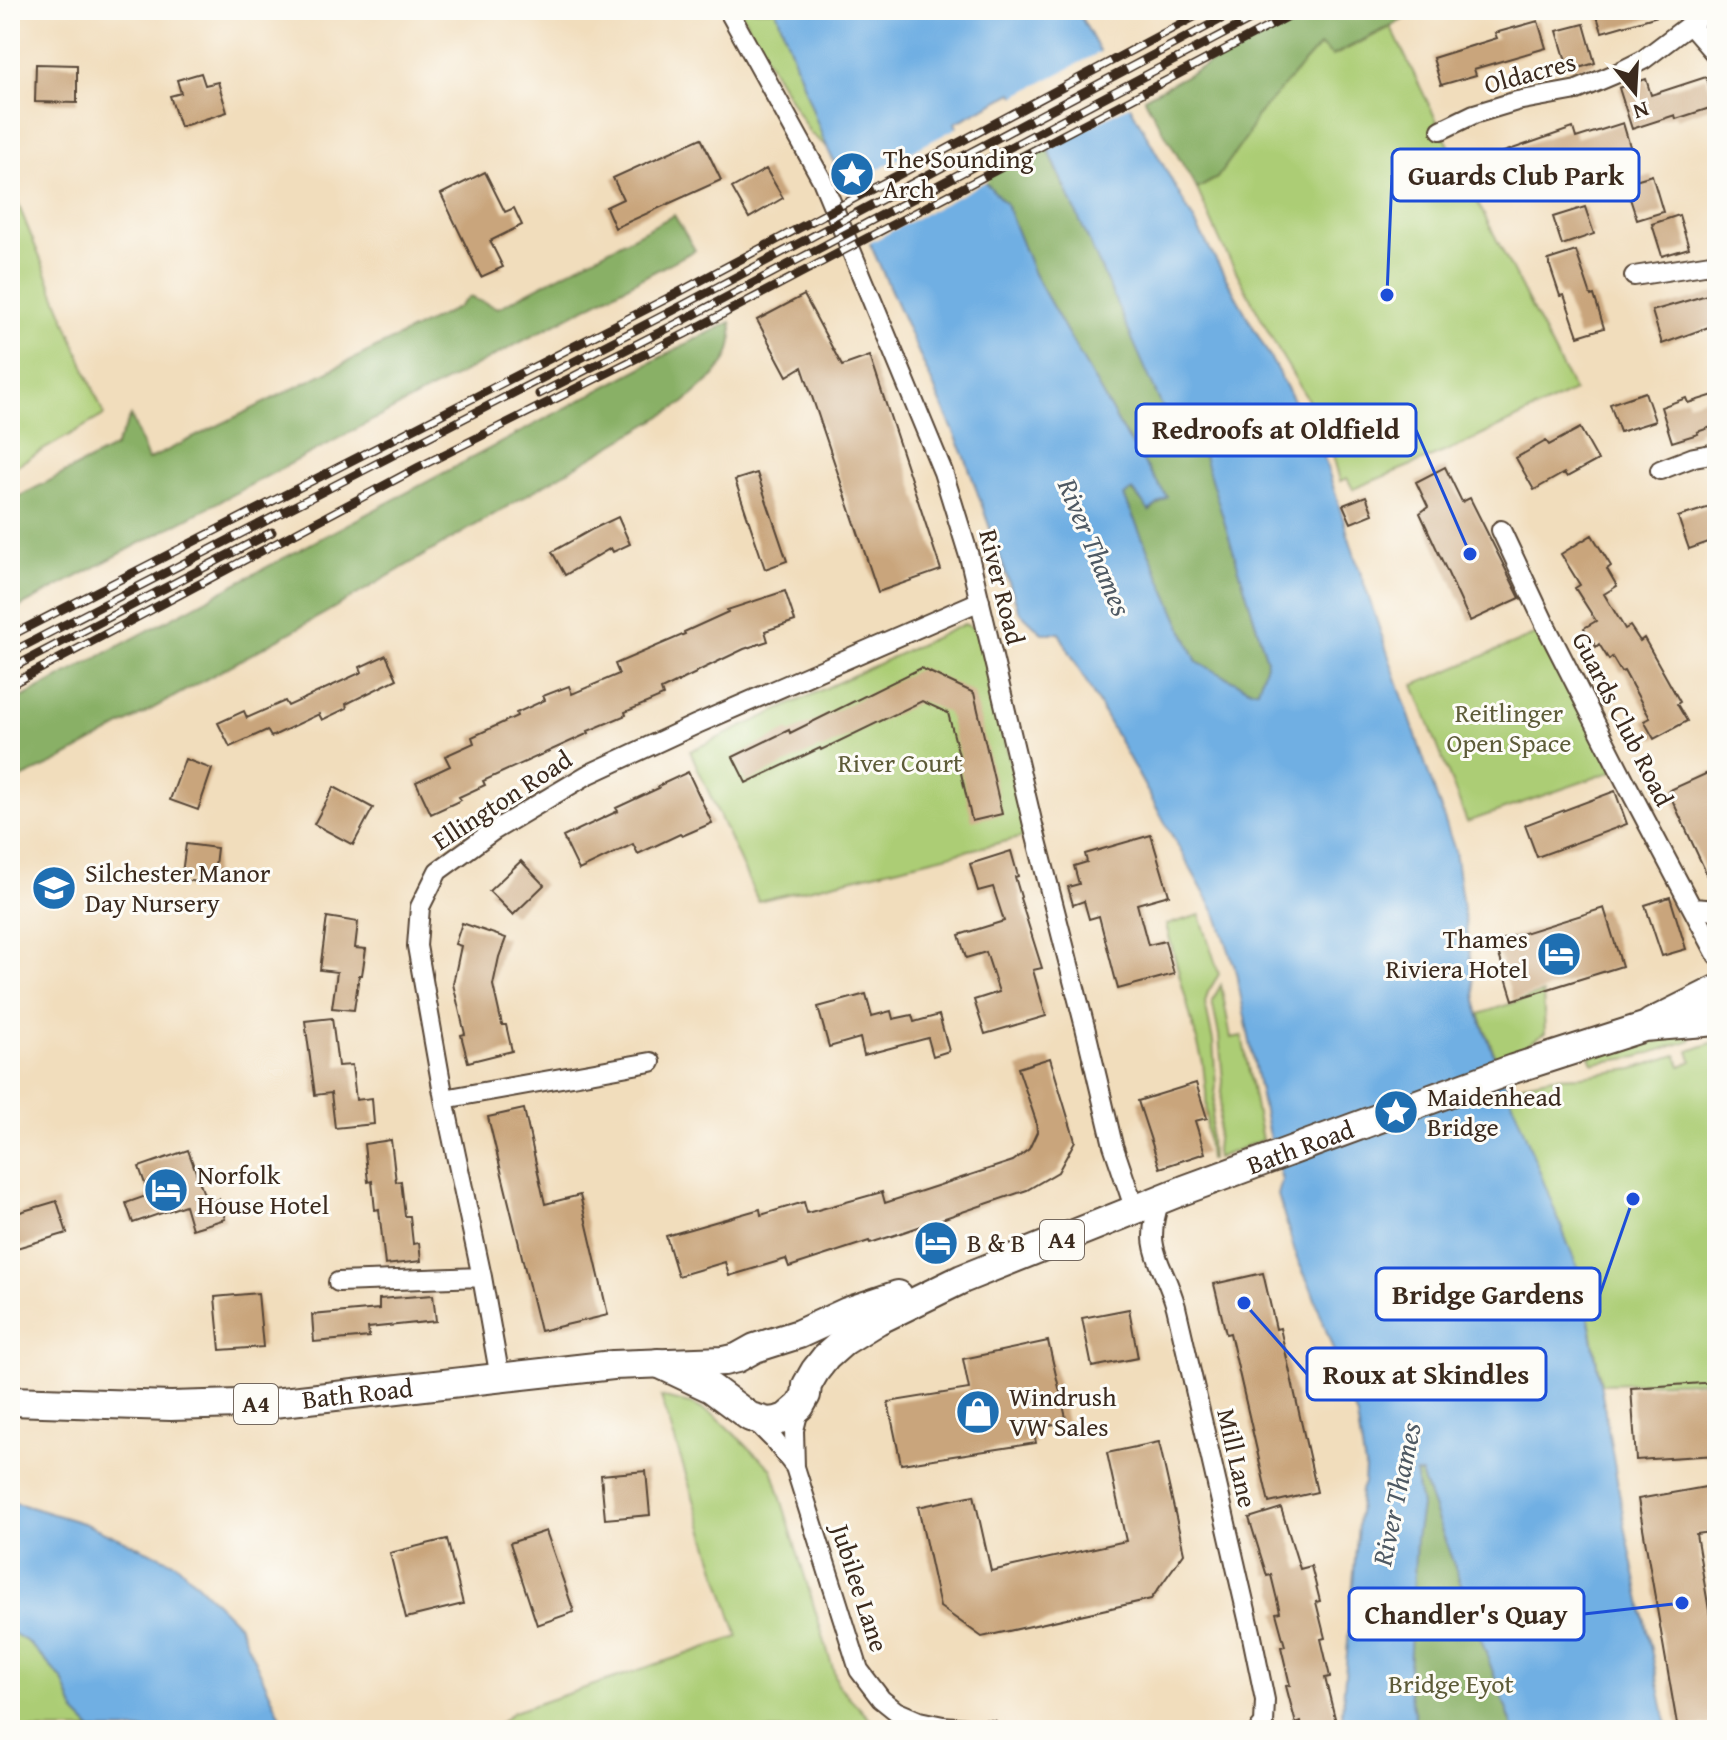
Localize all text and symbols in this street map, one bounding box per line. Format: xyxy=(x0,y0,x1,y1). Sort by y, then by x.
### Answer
street label: Oldacres xyxy=(1480,42,1580,103)
north arrow xyxy=(1595,52,1675,132)
text: N xyxy=(1629,94,1653,129)
place label: The Sounding Arch xyxy=(883,139,1034,208)
callout: Guards Club Park xyxy=(1392,149,1639,201)
place icon: The Sounding Arch xyxy=(828,150,876,198)
text: Guards Club Park xyxy=(1408,154,1625,195)
callout: Redroofs at Oldfield xyxy=(1136,404,1416,456)
text: Redroofs at Oldfield xyxy=(1152,408,1401,449)
water label: River Thames xyxy=(1048,471,1143,622)
street label: River Road xyxy=(969,525,1036,649)
street label: Guards Club Road xyxy=(1563,625,1684,813)
park label: Reitlinger Open Space xyxy=(1446,693,1572,762)
street label: Ellington Road xyxy=(424,740,579,859)
park label: River Court xyxy=(838,743,962,782)
place label: Silchester Manor Day Nursery xyxy=(85,853,271,922)
school or university icon: Silchester Manor Day Nursery xyxy=(30,864,78,912)
place label: Thames Riviera Hotel xyxy=(1386,919,1528,988)
hotel icon: Thames Riviera Hotel xyxy=(1535,930,1583,978)
place label: Maidenhead Bridge xyxy=(1427,1077,1562,1146)
place icon: Maidenhead Bridge xyxy=(1372,1088,1420,1136)
street label: Bath Road xyxy=(1241,1109,1359,1184)
place label: Norfolk House Hotel xyxy=(197,1155,329,1224)
hotel icon: Norfolk House Hotel xyxy=(142,1166,190,1214)
hotel icon: B & B xyxy=(912,1219,960,1267)
road number: A4 xyxy=(1040,1220,1084,1260)
place label: B & B xyxy=(967,1223,1026,1262)
callout: Bridge Gardens xyxy=(1376,1268,1600,1320)
text: Bridge Gardens xyxy=(1392,1273,1584,1314)
callout: Roux at Skindles xyxy=(1307,1348,1546,1400)
text: Roux at Skindles xyxy=(1323,1353,1529,1394)
street label: Bath Road xyxy=(300,1368,415,1419)
place label: Windrush VW Sales xyxy=(1009,1377,1117,1446)
road number: A4 xyxy=(234,1384,278,1424)
shop icon: Windrush VW Sales xyxy=(954,1388,1002,1436)
street label: Mill Lane xyxy=(1207,1404,1268,1511)
water label: River Thames xyxy=(1360,1418,1431,1570)
street label: Jubilee Lane xyxy=(821,1516,899,1657)
callout: Chandler's Quay xyxy=(1349,1588,1584,1640)
text: Chandler's Quay xyxy=(1364,1593,1568,1634)
park label: Bridge Eyot xyxy=(1388,1664,1514,1703)

